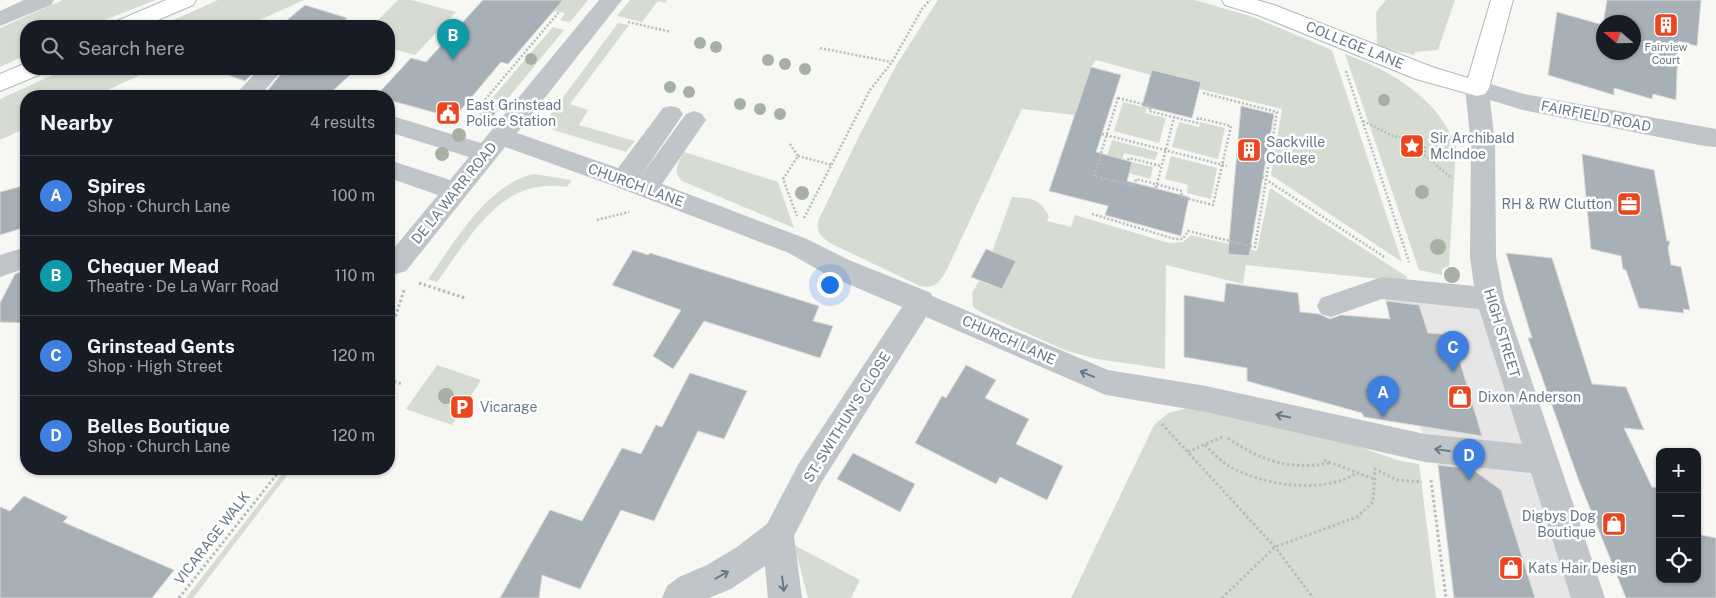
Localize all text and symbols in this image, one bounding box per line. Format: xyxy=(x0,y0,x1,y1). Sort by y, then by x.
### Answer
building icon: Fairview Court xyxy=(1653,12,1679,38)
north arrow xyxy=(1596,15,1641,60)
street label: COLLEGE LANE xyxy=(1304,18,1406,72)
pin: B xyxy=(437,19,469,60)
search box xyxy=(20,20,395,75)
icon: search xyxy=(38,34,66,62)
text: Search here xyxy=(78,37,185,59)
place label: Fairview Court xyxy=(1645,41,1688,66)
place label: East Grinstead Police Station xyxy=(466,97,561,129)
street label: FAIRFIELD ROAD xyxy=(1540,97,1652,135)
public building icon: East Grinstead Police Station xyxy=(435,100,461,126)
text: Nearby xyxy=(40,110,113,135)
text: 4 results xyxy=(310,113,375,132)
place label: Sir Archibald McIndoe xyxy=(1430,130,1515,162)
place icon: Sir Archibald McIndoe xyxy=(1399,133,1425,159)
place label: Sackville College xyxy=(1266,134,1325,166)
building icon: Sackville College xyxy=(1236,137,1262,163)
street label: DE LA WARR ROAD xyxy=(408,139,500,247)
street label: CHURCH LANE xyxy=(586,160,686,210)
text: Spires xyxy=(87,175,146,197)
text: A xyxy=(50,186,62,205)
text: 100 m xyxy=(331,186,375,205)
office icon: RH & RW Clutton xyxy=(1616,191,1642,217)
place label: RH & RW Clutton xyxy=(1501,196,1612,212)
text: Shop · Church Lane xyxy=(87,197,230,216)
text: Chequer Mead xyxy=(87,255,219,277)
text: B xyxy=(51,266,61,285)
text: 110 m xyxy=(334,266,375,285)
your location xyxy=(817,272,843,298)
text: Theatre · De La Warr Road xyxy=(87,277,279,296)
street label: HIGH STREET xyxy=(1481,287,1523,379)
street label: CHURCH LANE xyxy=(960,312,1058,368)
pin: C xyxy=(1437,331,1469,372)
text: Grinstead Gents xyxy=(87,335,235,357)
text: C xyxy=(50,346,62,365)
text: 120 m xyxy=(331,346,375,365)
street label: ST. SWITHUN'S CLOSE xyxy=(800,349,894,485)
text: Shop · High Street xyxy=(87,357,223,376)
one-way arrow xyxy=(1080,369,1095,379)
pin: A xyxy=(1367,376,1399,417)
shop icon: Dixon Anderson xyxy=(1447,384,1473,410)
place label: Dixon Anderson xyxy=(1478,389,1581,405)
parking icon: Vicarage xyxy=(449,394,475,420)
place label: Vicarage xyxy=(480,399,538,415)
one-way arrow xyxy=(1276,411,1292,420)
text: Belles Boutique xyxy=(87,415,230,437)
text: D xyxy=(50,426,62,445)
text: 120 m xyxy=(331,426,375,445)
text: Shop · Church Lane xyxy=(87,437,230,456)
pin: D xyxy=(1453,439,1485,480)
one-way arrow xyxy=(1434,445,1450,455)
map controls xyxy=(1656,448,1701,583)
button: + xyxy=(1656,448,1701,493)
street label: VICARAGE WALK xyxy=(171,488,253,587)
button: − xyxy=(1656,493,1701,538)
place label: Digbys Dog Boutique xyxy=(1522,508,1596,540)
shop icon: Digbys Dog Boutique xyxy=(1601,511,1627,537)
button: locate xyxy=(1656,538,1701,583)
shop icon: Kats Hair Design xyxy=(1498,555,1524,581)
place label: Kats Hair Design xyxy=(1528,560,1637,576)
one-way arrow xyxy=(714,570,729,579)
one-way arrow xyxy=(778,576,788,592)

